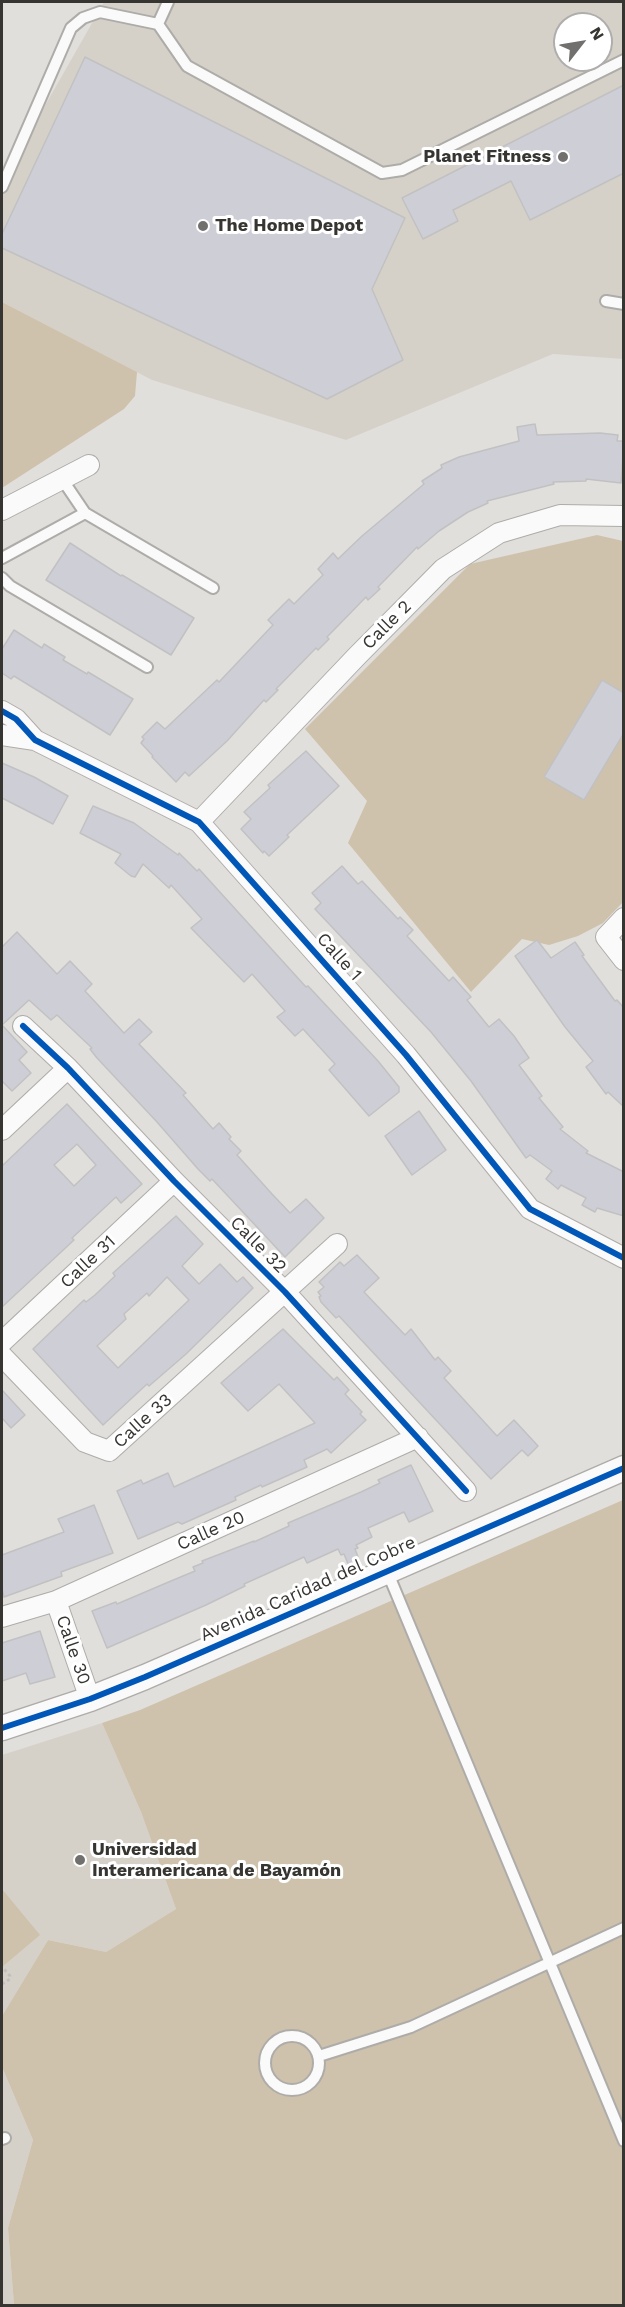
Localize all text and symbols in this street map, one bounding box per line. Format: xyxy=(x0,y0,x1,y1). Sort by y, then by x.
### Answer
north arrow xyxy=(553,12,613,72)
text: N xyxy=(586,24,608,43)
place label: Planet Fitness xyxy=(423,146,551,168)
marker: Planet Fitness xyxy=(556,150,570,164)
place label: The Home Depot xyxy=(215,215,363,237)
marker: The Home Depot xyxy=(196,219,210,233)
street label: Calle 2 xyxy=(358,596,416,654)
street label: Calle 1 xyxy=(312,929,366,985)
street label: Calle 32 xyxy=(225,1212,291,1278)
street label: Calle 31 xyxy=(56,1231,120,1293)
street label: Calle 33 xyxy=(109,1389,177,1453)
street label: Calle 20 xyxy=(174,1507,248,1555)
street label: Avenida Caridad del Cobre xyxy=(197,1532,419,1646)
street label: Calle 30 xyxy=(51,1613,95,1687)
place label: Universidad Interamericana de Bayamón xyxy=(92,1839,341,1882)
marker: Universidad Interamericana de Bayamón xyxy=(73,1853,87,1867)

